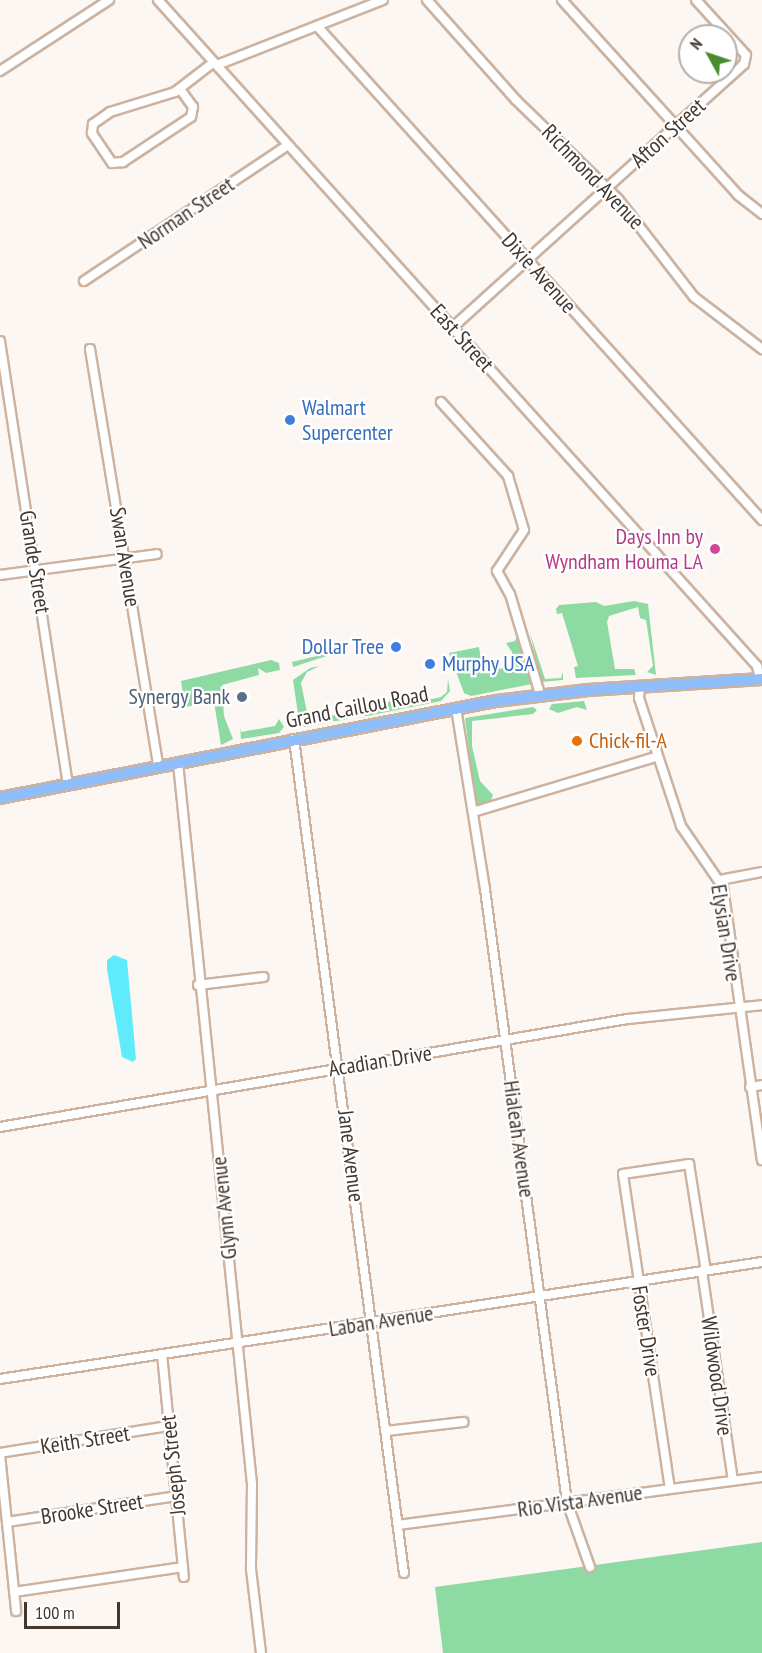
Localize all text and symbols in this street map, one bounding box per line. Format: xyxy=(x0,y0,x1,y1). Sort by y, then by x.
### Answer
north arrow xyxy=(678,24,738,84)
text: N xyxy=(685,34,706,53)
street label: Afton Street xyxy=(625,93,711,173)
street label: Richmond Avenue xyxy=(536,119,650,235)
street label: Norman Street xyxy=(133,171,239,255)
street label: Dixie Avenue xyxy=(496,227,582,319)
street label: East Street xyxy=(425,299,499,377)
place label: Walmart Supercenter xyxy=(302,394,393,446)
marker: Walmart Supercenter xyxy=(283,413,297,427)
street label: Swan Avenue xyxy=(104,505,146,609)
street label: Grande Street xyxy=(14,509,56,615)
place label: Days Inn by Wyndham Houma LA xyxy=(545,523,703,574)
marker: Days Inn by Wyndham Houma LA xyxy=(708,542,722,556)
place label: Dollar Tree xyxy=(301,634,384,660)
marker: Dollar Tree xyxy=(389,640,403,654)
place label: Murphy USA xyxy=(442,651,535,677)
marker: Murphy USA xyxy=(423,657,437,671)
street label: Grand Caillou Road xyxy=(284,680,430,734)
place label: Synergy Bank xyxy=(128,684,230,710)
marker: Synergy Bank xyxy=(235,690,249,704)
place label: Chick-fil-A xyxy=(589,728,667,754)
marker: Chick-fil-A xyxy=(570,734,584,748)
street label: Elysian Drive xyxy=(705,882,747,984)
street label: Acadian Drive xyxy=(326,1040,434,1082)
street label: Hialeah Avenue xyxy=(498,1079,540,1199)
street label: Jane Avenue xyxy=(332,1108,370,1204)
street label: Glynn Avenue xyxy=(205,1155,243,1261)
street label: Foster Drive xyxy=(626,1284,666,1378)
street label: Laban Avenue xyxy=(327,1300,435,1342)
street label: Wildwood Drive xyxy=(696,1315,738,1437)
street label: Joseph Street xyxy=(155,1414,191,1516)
street label: Keith Street xyxy=(39,1420,131,1460)
street label: Rio Vista Avenue xyxy=(515,1479,645,1523)
street label: Brooke Street xyxy=(39,1488,145,1530)
scale bar xyxy=(27,1590,123,1628)
text: 100 m xyxy=(35,1601,75,1624)

